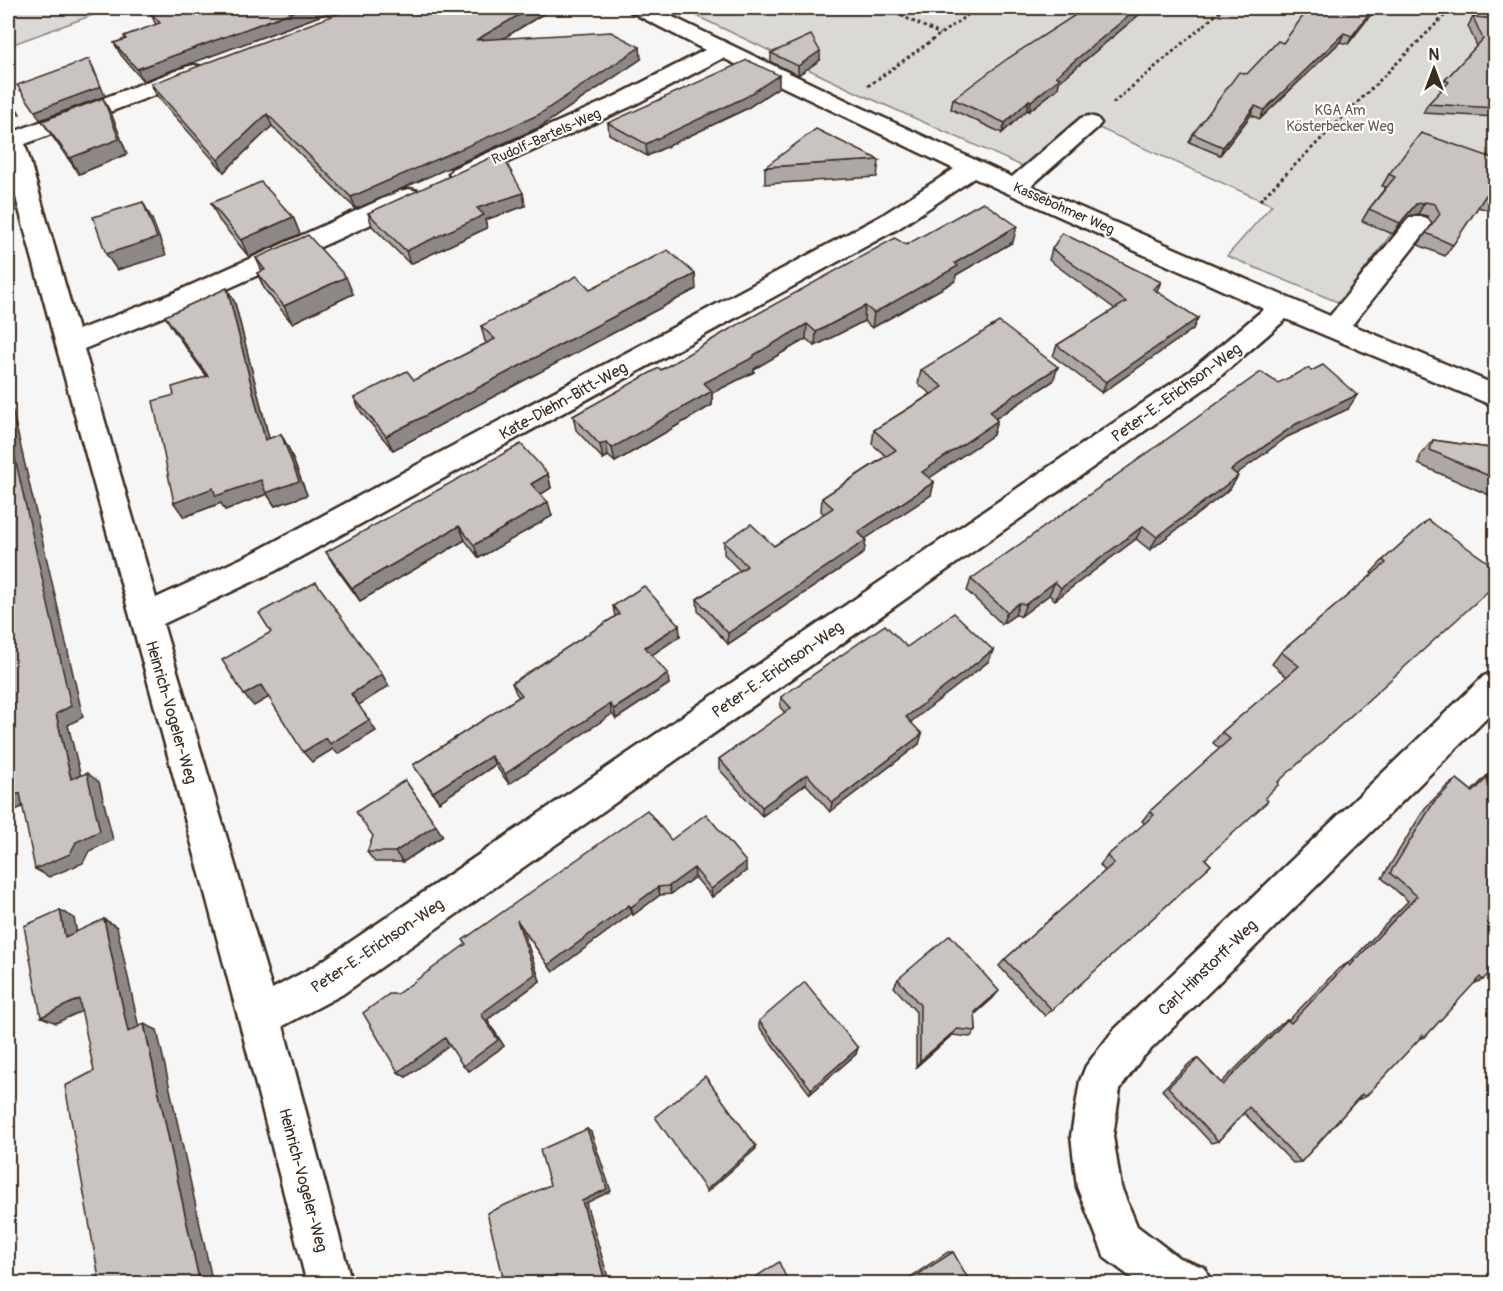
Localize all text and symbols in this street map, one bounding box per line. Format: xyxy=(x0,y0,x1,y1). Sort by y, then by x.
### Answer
north arrow xyxy=(1404,39,1464,99)
text: N xyxy=(1429,45,1440,65)
park label: KGA Am Kösterbecker Weg xyxy=(1286,102,1394,135)
street label: Rudolf-Bartels-Weg xyxy=(489,105,603,168)
street label: Kassebohmer Weg xyxy=(1011,179,1117,238)
street label: Peter-E.-Erichson-Weg xyxy=(1108,339,1245,447)
street label: Kate-Diehn-Bitt-Weg xyxy=(496,357,631,444)
street label: Peter-E.-Erichson-Weg xyxy=(708,617,847,723)
street label: Heinrich-Vogeler-Weg xyxy=(141,638,201,786)
street label: Peter-E.-Erichson-Weg xyxy=(307,894,448,998)
street label: Carl-Hinstorff-Weg xyxy=(1154,915,1261,1020)
street label: Heinrich-Vogeler-Weg xyxy=(274,1106,332,1254)

